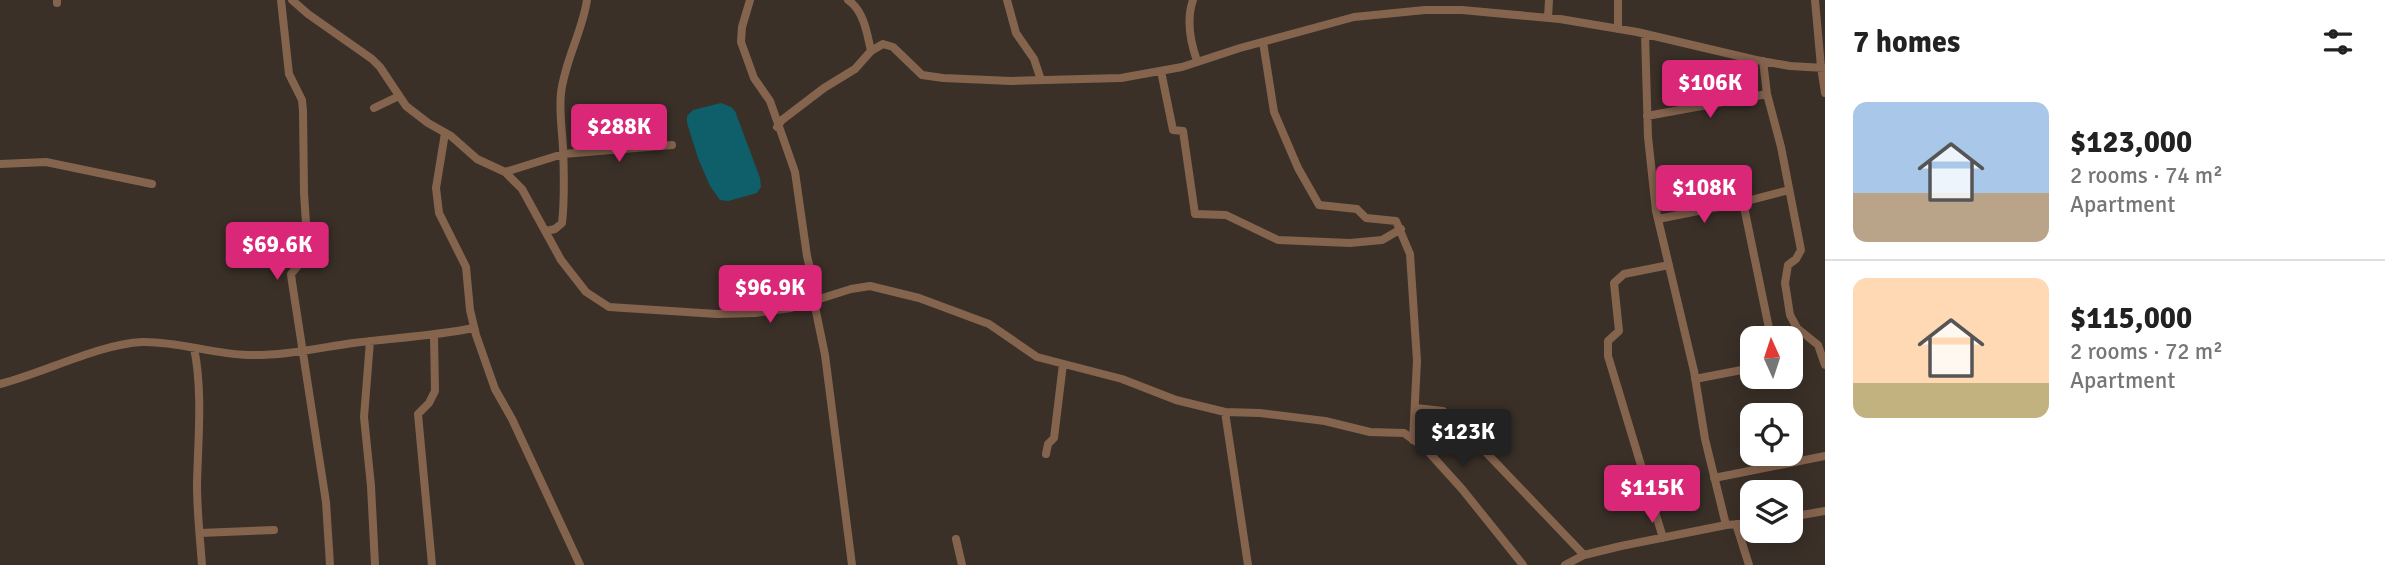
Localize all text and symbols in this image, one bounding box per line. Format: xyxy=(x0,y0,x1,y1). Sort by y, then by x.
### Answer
icon: filters xyxy=(2319,23,2357,61)
text: 7 homes xyxy=(1853,24,1960,61)
pin: $106K xyxy=(1661,60,1759,120)
text: $106K xyxy=(1678,68,1742,97)
pin: $288K xyxy=(570,104,668,164)
text: $288K xyxy=(587,112,651,141)
text: $123,000 xyxy=(2070,124,2192,161)
icon: home xyxy=(1909,130,1993,214)
text: 2 rooms · 74 m² xyxy=(2070,161,2223,190)
pin: $108K xyxy=(1655,166,1753,225)
text: $108K xyxy=(1672,173,1736,202)
text: Apartment xyxy=(2070,190,2175,219)
pin: $69.6K xyxy=(220,222,334,282)
text: $69.6K xyxy=(242,230,312,259)
pin: $96.9K xyxy=(713,266,827,325)
text: $96.9K xyxy=(735,273,805,302)
text: $115,000 xyxy=(2070,300,2192,337)
icon: home xyxy=(1909,306,1993,390)
north arrow xyxy=(1740,326,1802,388)
map controls xyxy=(1740,326,1803,543)
text: 2 rooms · 72 m² xyxy=(2070,337,2223,366)
text: Apartment xyxy=(2070,366,2175,395)
button: locate xyxy=(1740,403,1803,466)
pin: $123K xyxy=(1414,410,1512,469)
text: $123K xyxy=(1431,417,1495,446)
pin: $115K xyxy=(1603,466,1701,525)
text: $115K xyxy=(1620,473,1684,502)
button: layers xyxy=(1740,480,1803,543)

